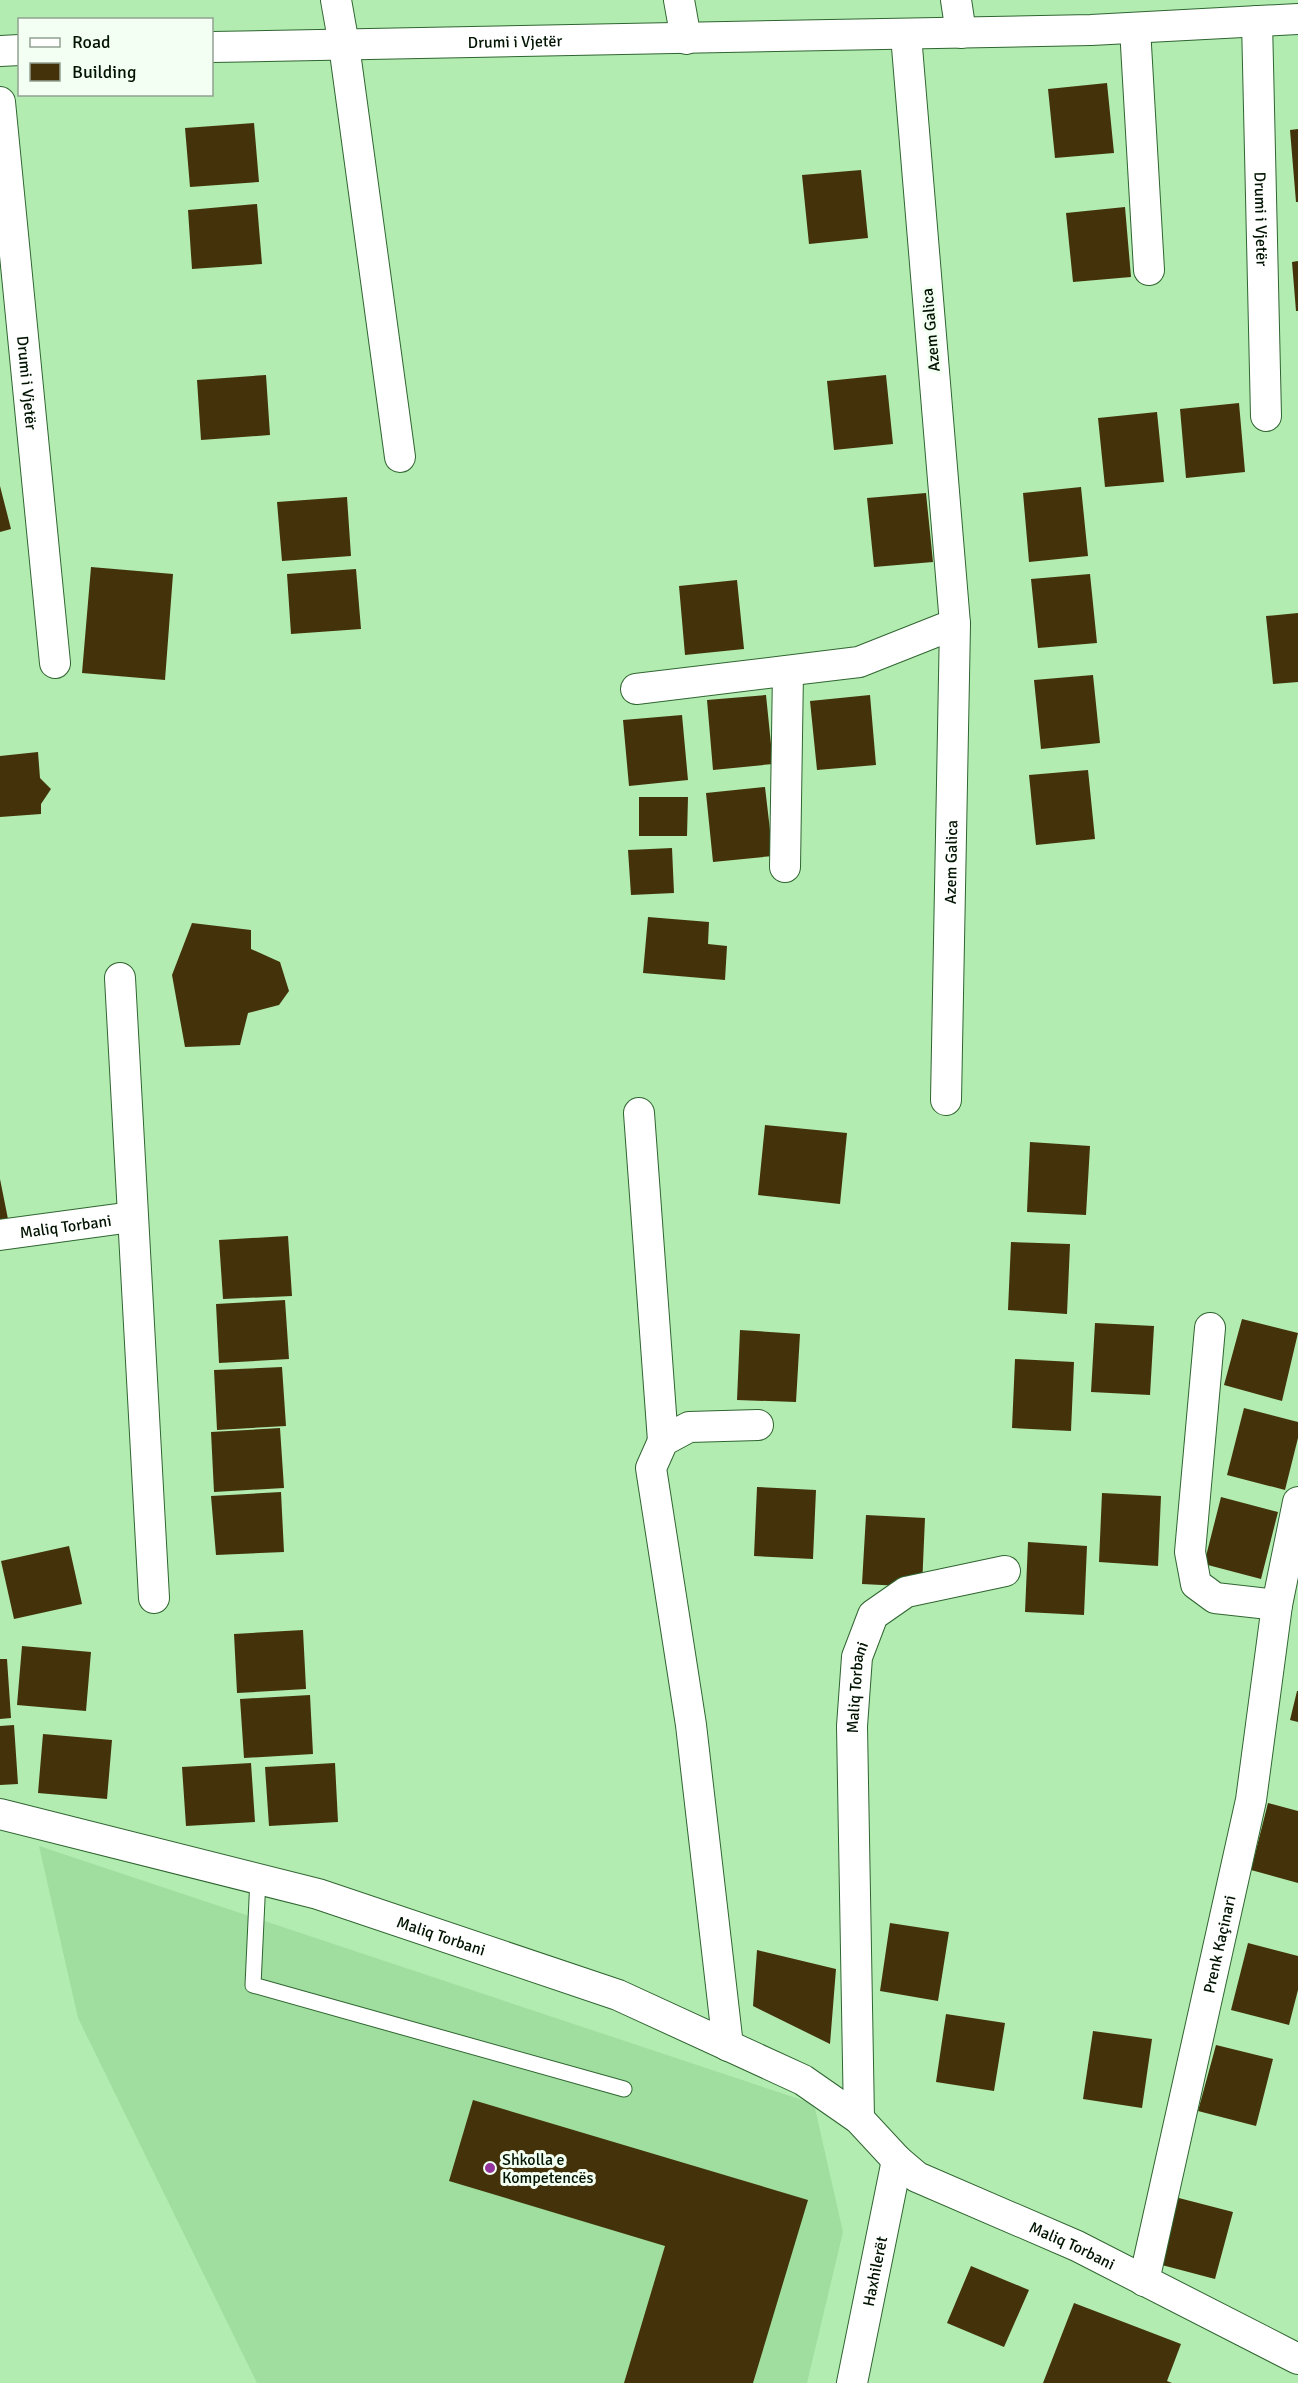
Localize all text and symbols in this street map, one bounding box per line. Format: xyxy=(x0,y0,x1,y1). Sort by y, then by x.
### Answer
legend xyxy=(18,18,213,96)
text: Road xyxy=(72,31,111,53)
street label: Drumi i Vjetër xyxy=(467,31,563,53)
text: Building xyxy=(72,61,136,83)
street label: Drumi i Vjetër xyxy=(1249,171,1272,267)
street label: Azem Galica xyxy=(917,287,945,373)
street label: Drumi i Vjetër xyxy=(12,335,41,431)
street label: Azem Galica xyxy=(941,820,962,904)
street label: Maliq Torbani xyxy=(18,1211,113,1243)
street label: Maliq Torbani xyxy=(843,1639,873,1733)
street label: Prenk Kaçinari xyxy=(1199,1894,1240,1995)
street label: Maliq Torbani xyxy=(394,1912,488,1961)
place label: Shkolla e Kompetencës xyxy=(502,2150,593,2188)
marker: Shkolla e Kompetencës xyxy=(483,2161,497,2175)
street label: Maliq Torbani xyxy=(1026,2218,1118,2275)
street label: Haxhilerët xyxy=(859,2234,892,2308)

